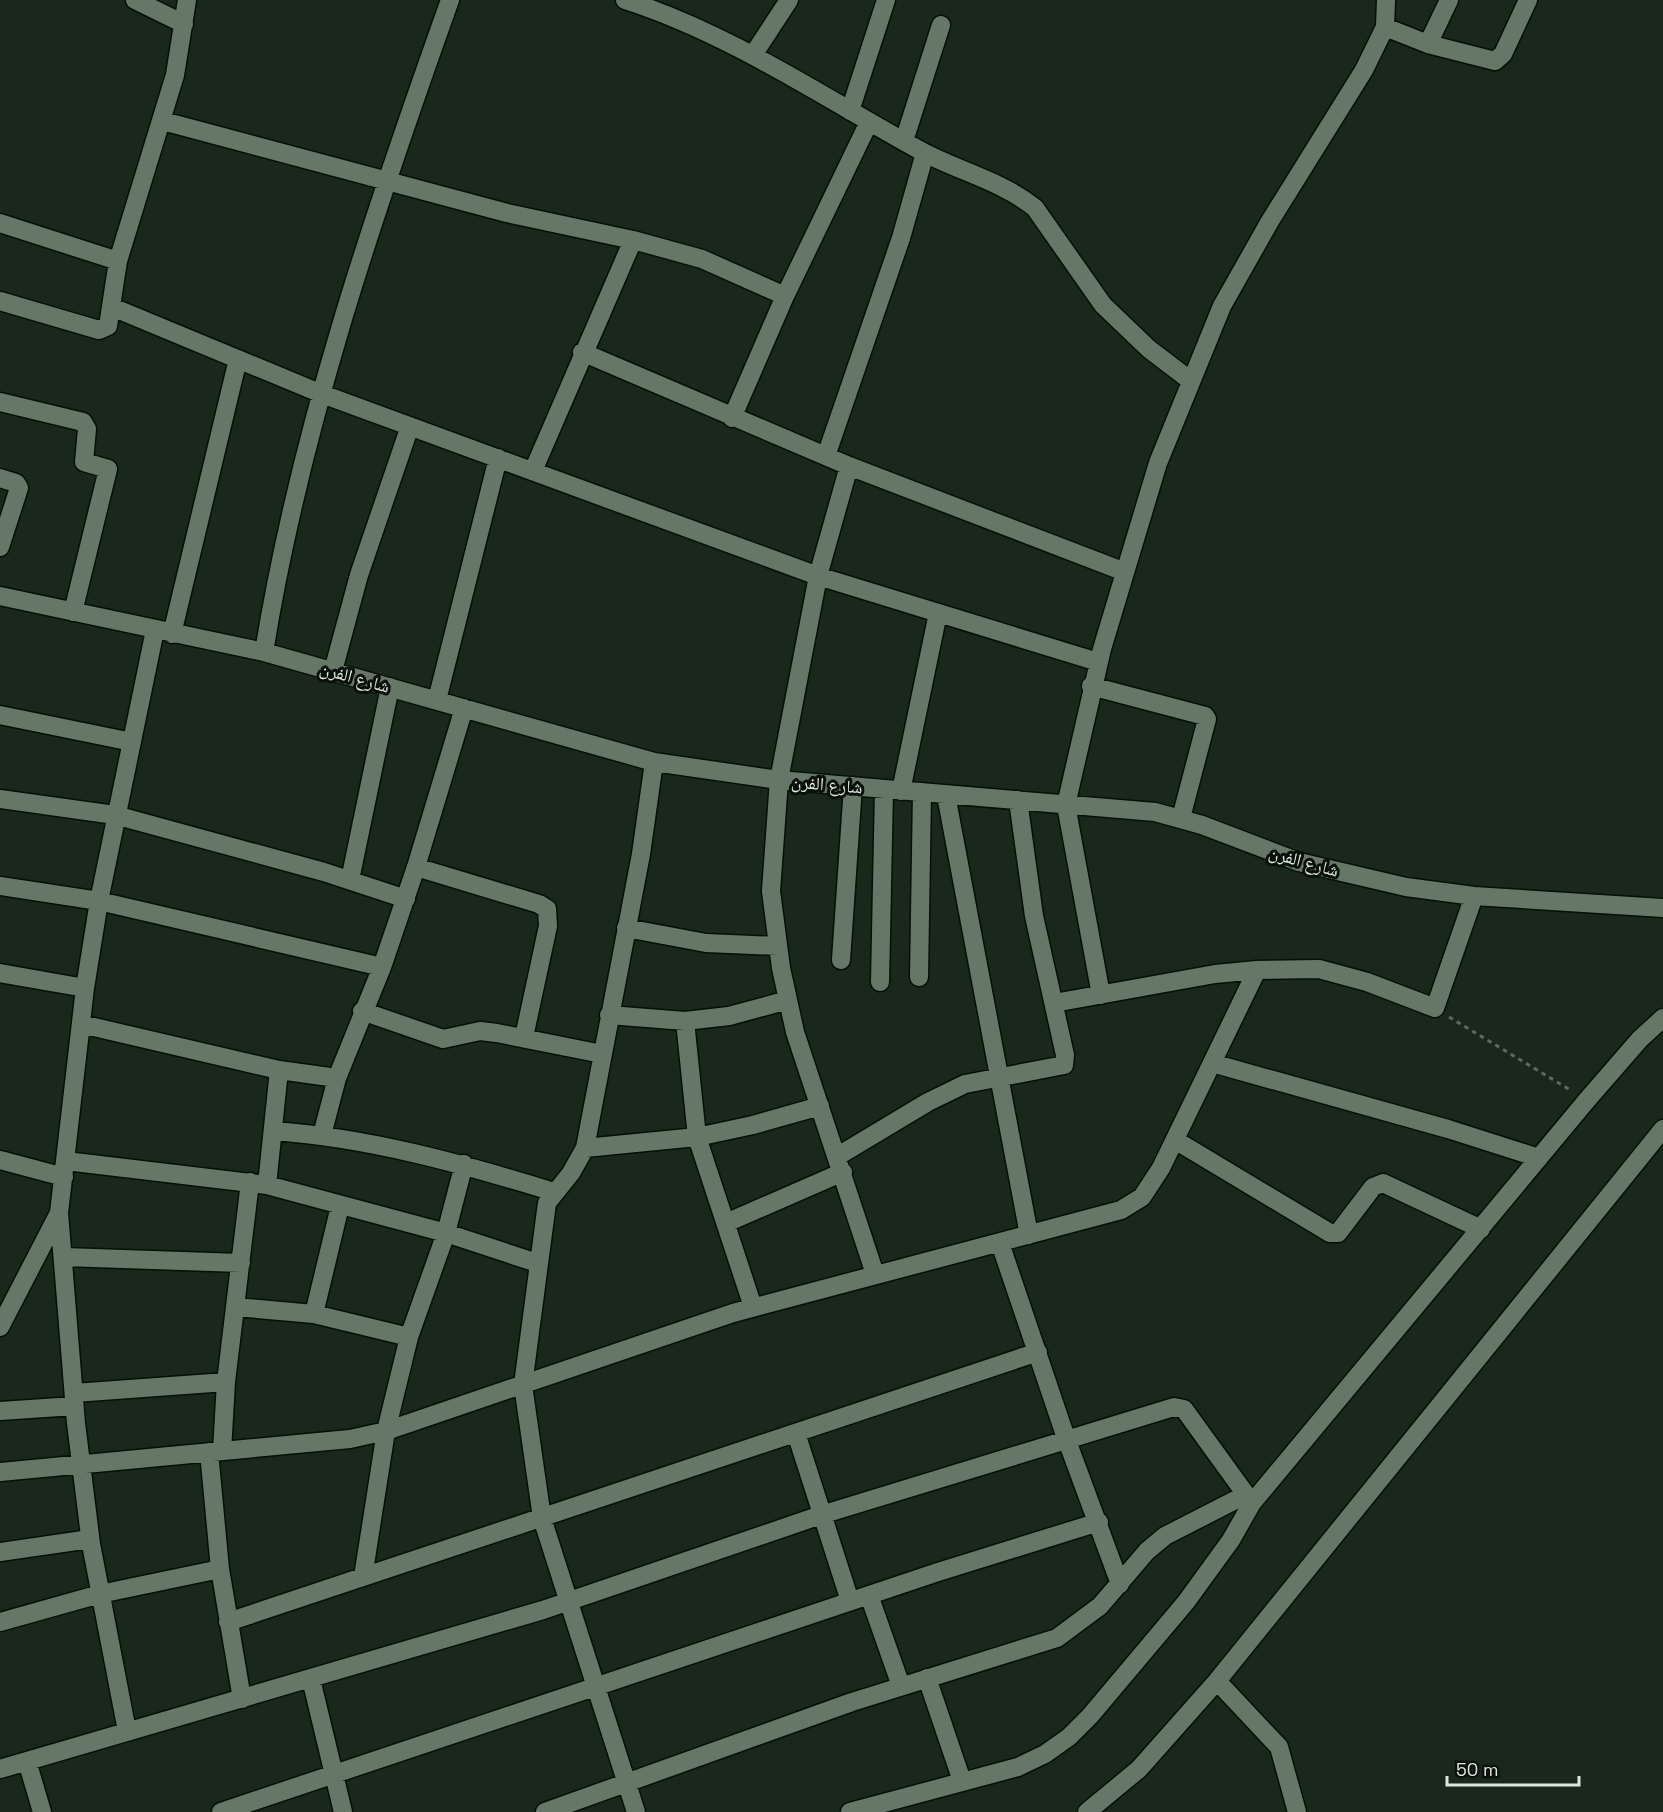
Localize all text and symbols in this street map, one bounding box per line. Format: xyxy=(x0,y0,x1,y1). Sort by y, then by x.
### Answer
street label: شارع الفرن xyxy=(317,656,393,698)
street label: شارع الفرن xyxy=(790,769,864,799)
street label: شارع الفرن xyxy=(1266,840,1342,882)
scale bar xyxy=(1447,1749,1579,1787)
text: 50 m xyxy=(1456,1758,1498,1781)

